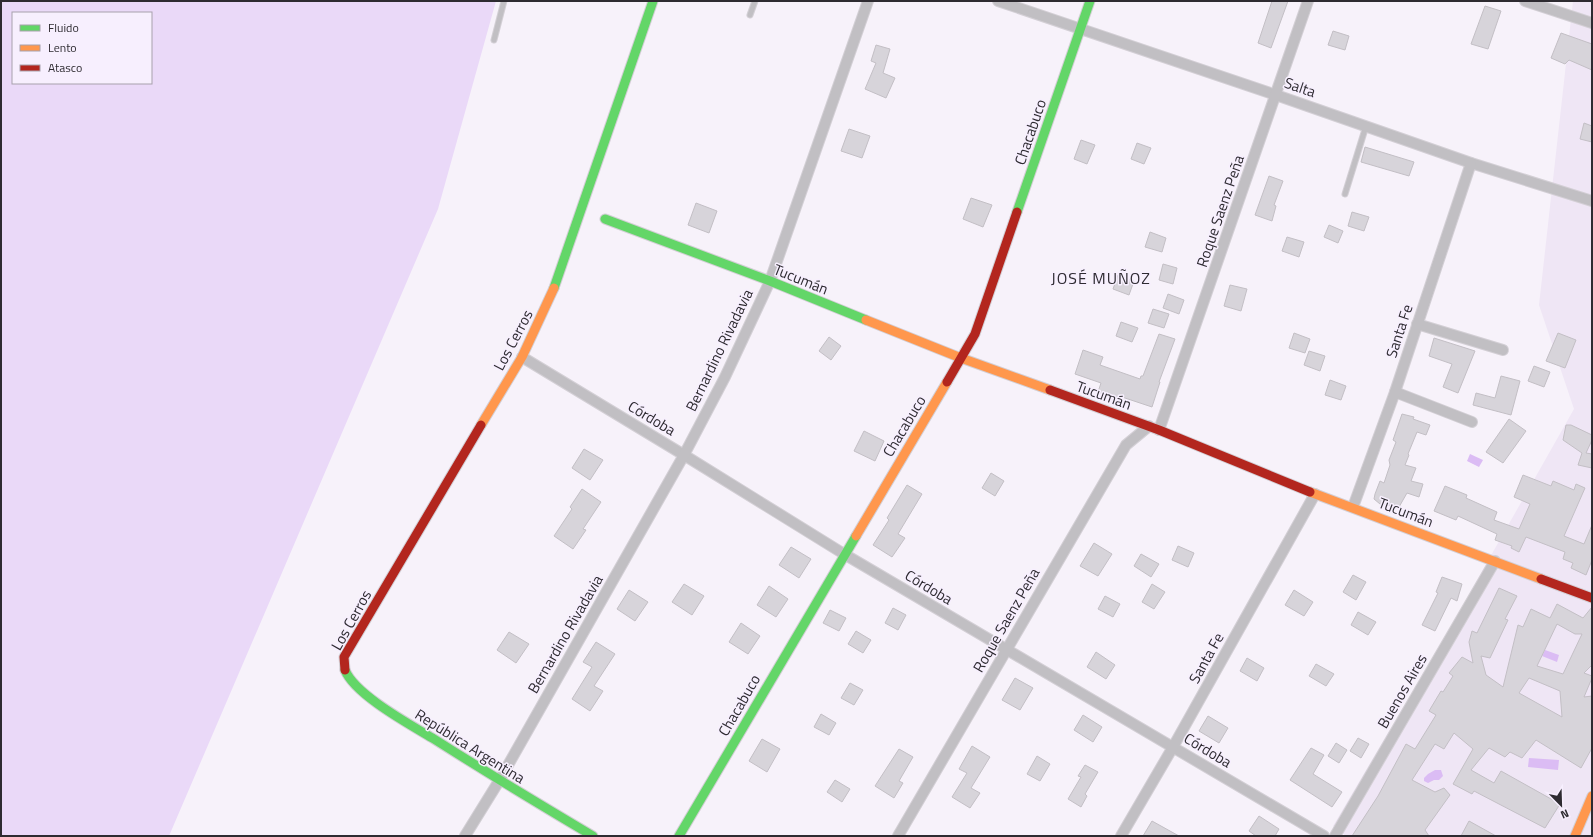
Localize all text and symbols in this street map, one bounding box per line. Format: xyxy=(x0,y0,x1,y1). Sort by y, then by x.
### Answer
legend xyxy=(12,12,152,84)
text: Fluido xyxy=(48,18,79,37)
text: Lento xyxy=(48,38,77,57)
text: Atasco xyxy=(48,58,82,77)
street label: Salta xyxy=(1281,71,1319,103)
street label: Chacabuco xyxy=(1008,96,1052,168)
street label: Roque Saenz Peña xyxy=(1190,151,1250,270)
street label: Tucumán xyxy=(770,258,832,300)
district label: JOSÉ MUÑOZ xyxy=(1051,266,1151,290)
street label: Bernardino Rivadavia xyxy=(679,284,759,415)
street label: Santa Fe xyxy=(1380,301,1418,361)
street label: Los Cerros xyxy=(487,305,539,375)
street label: Tucumán xyxy=(1073,374,1135,416)
street label: Chacabuco xyxy=(877,391,931,461)
street label: Córdoba xyxy=(624,395,681,442)
street label: Tucumán xyxy=(1375,491,1437,533)
street label: Roque Saenz Peña xyxy=(967,563,1045,676)
street label: Córdoba xyxy=(901,564,958,611)
street label: Bernardino Rivadavia xyxy=(522,570,609,698)
street label: Los Cerros xyxy=(325,586,377,654)
street label: Santa Fe xyxy=(1183,628,1229,688)
street label: Buenos Aires xyxy=(1371,649,1433,733)
street label: Chacabuco xyxy=(712,670,766,740)
street label: República Argentina xyxy=(410,703,530,789)
street label: Córdoba xyxy=(1180,727,1237,774)
north arrow xyxy=(1541,785,1581,825)
text: N xyxy=(1558,805,1572,823)

